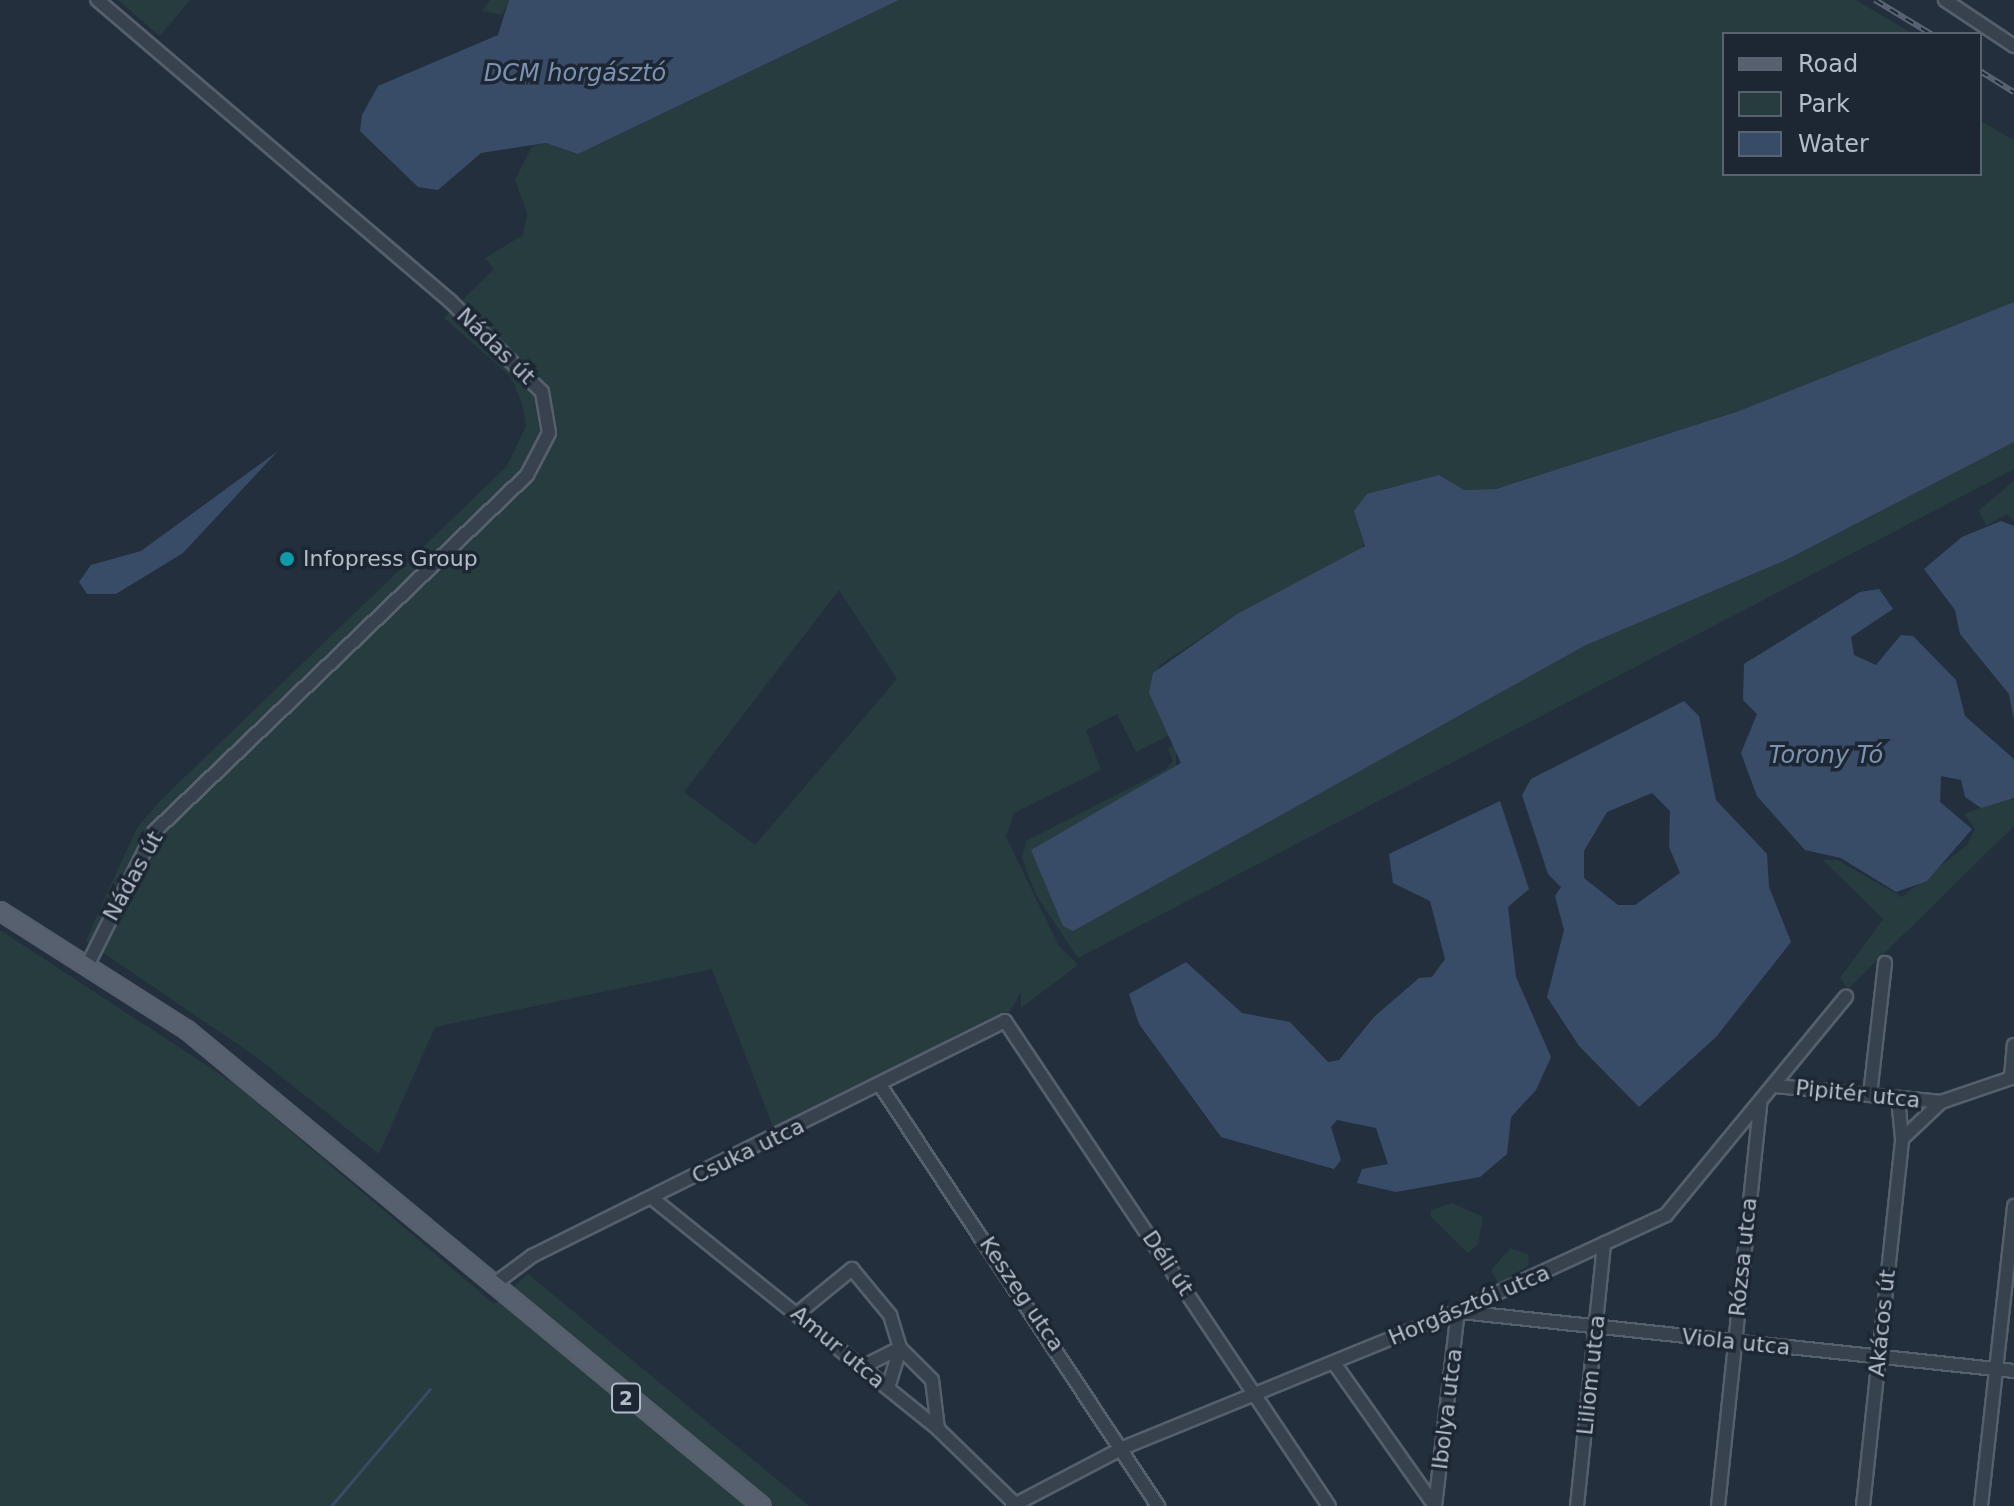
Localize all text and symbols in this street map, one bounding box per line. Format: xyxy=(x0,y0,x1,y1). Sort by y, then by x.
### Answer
legend xyxy=(1722,32,1982,176)
text: Road xyxy=(1798,50,1858,78)
water label: DCM horgásztó xyxy=(484,60,666,88)
text: Park xyxy=(1798,90,1850,118)
text: Water xyxy=(1798,130,1869,158)
street label: Nádas út xyxy=(451,302,541,390)
place label: Infopress Group xyxy=(303,546,478,572)
marker: Infopress Group xyxy=(278,550,296,568)
water label: Torony Tó xyxy=(1769,742,1883,770)
street label: Nádas út xyxy=(98,827,168,925)
street label: Pipitér utca xyxy=(1794,1074,1922,1114)
street label: Csuka utca xyxy=(688,1112,808,1190)
street label: Rózsa utca xyxy=(1724,1196,1762,1318)
street label: Déli út xyxy=(1137,1226,1199,1300)
street label: Keszeg utca xyxy=(974,1232,1070,1356)
street label: Horgásztói utca xyxy=(1384,1259,1554,1351)
street label: Akácos út xyxy=(1863,1268,1901,1378)
street label: Amur utca xyxy=(786,1300,890,1394)
street label: Liliom utca xyxy=(1572,1314,1610,1436)
street label: Viola utca xyxy=(1680,1323,1792,1361)
street label: Ibolya utca xyxy=(1426,1347,1468,1471)
road number: 2 xyxy=(610,1382,642,1414)

